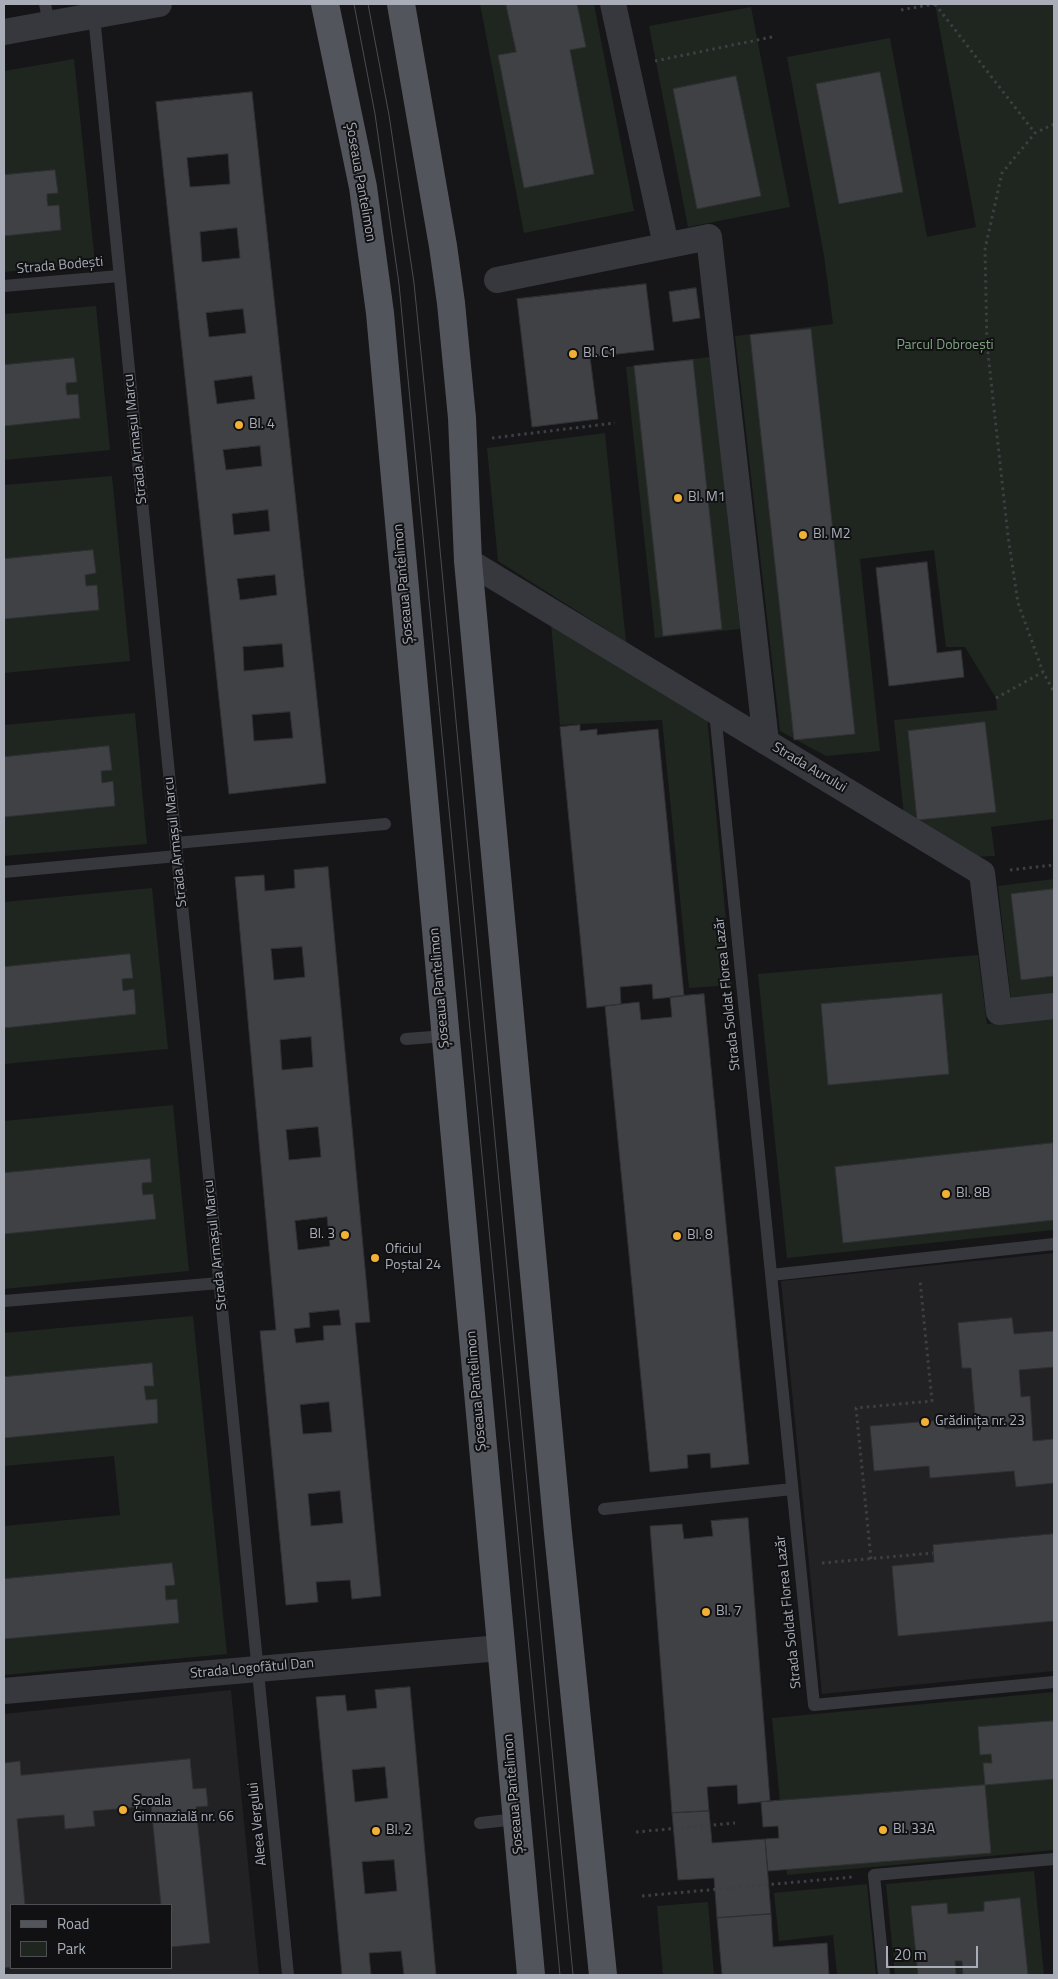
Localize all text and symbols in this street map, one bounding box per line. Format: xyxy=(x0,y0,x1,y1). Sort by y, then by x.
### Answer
street label: Șoseaua Pantelimon xyxy=(341,121,379,243)
street label: Strada Bodești xyxy=(16,254,104,278)
park label: Parcul Dobroești xyxy=(896,338,994,354)
place label: Bl. C1 xyxy=(583,346,616,362)
marker: Bl. C1 xyxy=(567,348,579,360)
street label: Strada Armașul Marcu xyxy=(121,373,151,505)
place label: Bl. 4 xyxy=(249,417,275,433)
marker: Bl. 4 xyxy=(233,419,245,431)
place label: Bl. M1 xyxy=(688,490,726,506)
marker: Bl. M1 xyxy=(672,492,684,504)
street label: Șoseaua Pantelimon xyxy=(390,523,418,645)
place label: Bl. M2 xyxy=(813,527,851,543)
marker: Bl. M2 xyxy=(797,529,809,541)
street label: Strada Aurului xyxy=(769,739,849,797)
street label: Strada Armașul Marcu xyxy=(161,776,191,908)
street label: Strada Soldat Florea Lazăr xyxy=(712,916,744,1072)
street label: Șoseaua Pantelimon xyxy=(426,927,454,1049)
street label: Strada Armașul Marcu xyxy=(201,1179,231,1311)
place label: Bl. 8B xyxy=(956,1186,990,1202)
marker: Bl. 8B xyxy=(940,1188,952,1200)
place label: Bl. 3 xyxy=(309,1227,335,1243)
place label: Bl. 8 xyxy=(687,1228,713,1244)
marker: Bl. 3 xyxy=(339,1229,351,1241)
marker: Bl. 8 xyxy=(671,1230,683,1242)
place label: Oficiul Poștal 24 xyxy=(385,1242,441,1274)
marker: Oficiul Poștal 24 xyxy=(369,1252,381,1264)
street label: Șoseaua Pantelimon xyxy=(463,1330,491,1452)
place label: Grădinița nr. 23 xyxy=(935,1414,1025,1430)
marker: Grădinița nr. 23 xyxy=(919,1416,931,1428)
street label: Strada Soldat Florea Lazăr xyxy=(773,1534,805,1690)
place label: Bl. 7 xyxy=(716,1604,742,1620)
marker: Bl. 7 xyxy=(700,1606,712,1618)
street label: Strada Logofătul Dan xyxy=(189,1655,315,1683)
street label: Șoseaua Pantelimon xyxy=(500,1733,528,1855)
street label: Aleea Vergului xyxy=(245,1782,271,1866)
place label: Școala Gimnazială nr. 66 xyxy=(133,1794,234,1826)
marker: Școala Gimnazială nr. 66 xyxy=(117,1804,129,1816)
place label: Bl. 33A xyxy=(893,1822,935,1838)
place label: Bl. 2 xyxy=(386,1823,412,1839)
marker: Bl. 33A xyxy=(877,1824,889,1836)
marker: Bl. 2 xyxy=(370,1825,382,1837)
legend xyxy=(10,1904,172,1969)
text: Road xyxy=(57,1912,89,1935)
scale bar xyxy=(888,1936,980,1968)
text: Park xyxy=(57,1937,86,1960)
text: 20 m xyxy=(894,1943,927,1966)

